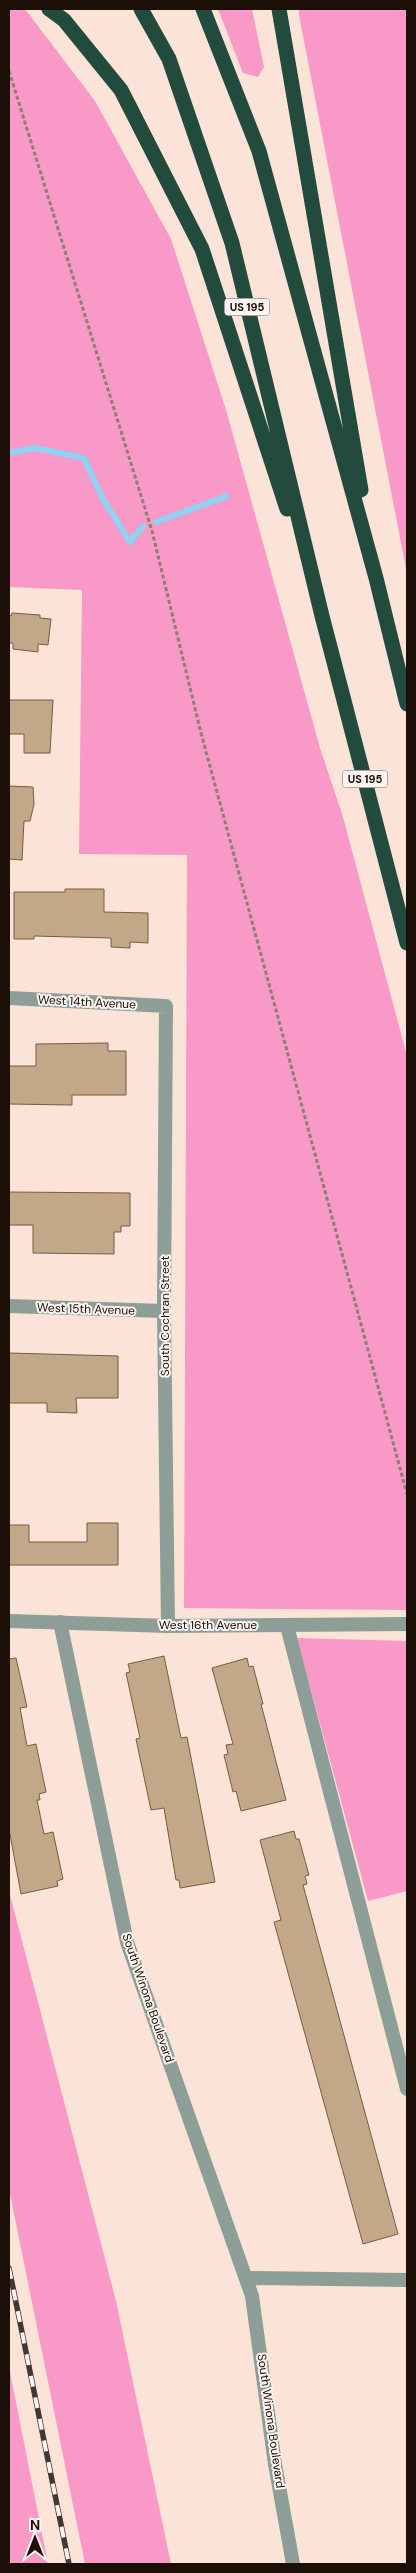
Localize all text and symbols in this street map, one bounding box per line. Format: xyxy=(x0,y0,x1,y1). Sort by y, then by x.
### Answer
road number: US 195 xyxy=(224,298,270,316)
road number: US 195 xyxy=(342,771,388,788)
street label: West 14th Avenue xyxy=(38,991,137,1013)
street label: South Cochran Street xyxy=(157,1256,173,1376)
street label: West 15th Avenue xyxy=(37,1299,135,1319)
street label: West 16th Avenue xyxy=(159,1617,257,1633)
street label: South Winona Boulevard xyxy=(118,1931,178,2065)
street label: South Winona Boulevard xyxy=(254,2353,288,2489)
north arrow xyxy=(10,2513,60,2563)
text: N xyxy=(30,2516,40,2534)

